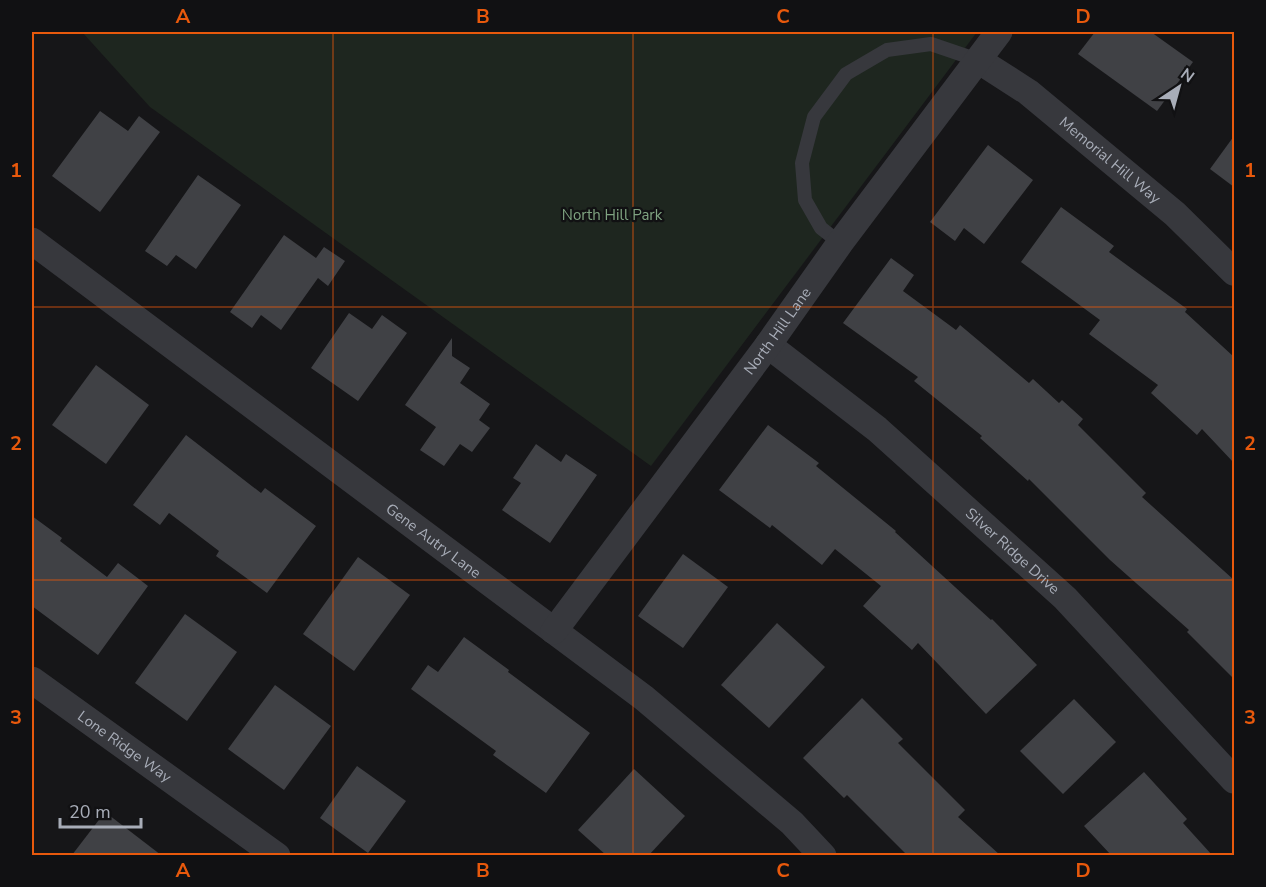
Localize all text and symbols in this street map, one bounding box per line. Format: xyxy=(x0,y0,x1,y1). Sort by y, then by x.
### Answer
text: A xyxy=(176,3,191,30)
text: B xyxy=(476,3,490,30)
text: C xyxy=(776,3,790,30)
text: D xyxy=(1075,3,1091,30)
north arrow xyxy=(1149,57,1209,117)
text: N xyxy=(1176,63,1199,88)
street label: Memorial Hill Way xyxy=(1055,112,1165,208)
text: 1 xyxy=(10,157,22,184)
text: 1 xyxy=(1244,157,1256,184)
park label: North Hill Park xyxy=(562,205,663,225)
street label: North Hill Lane xyxy=(739,283,816,379)
text: 2 xyxy=(10,430,22,457)
text: 2 xyxy=(1244,430,1256,457)
street label: Gene Autry Lane xyxy=(382,499,485,583)
street label: Silver Ridge Drive xyxy=(961,503,1064,599)
text: 3 xyxy=(10,704,22,731)
text: 3 xyxy=(1244,704,1256,731)
street label: Lone Ridge Way xyxy=(74,706,176,787)
scale bar xyxy=(60,791,141,829)
text: 20 m xyxy=(69,800,111,824)
text: A xyxy=(176,857,191,884)
text: B xyxy=(476,857,490,884)
text: C xyxy=(776,857,790,884)
text: D xyxy=(1075,857,1091,884)

